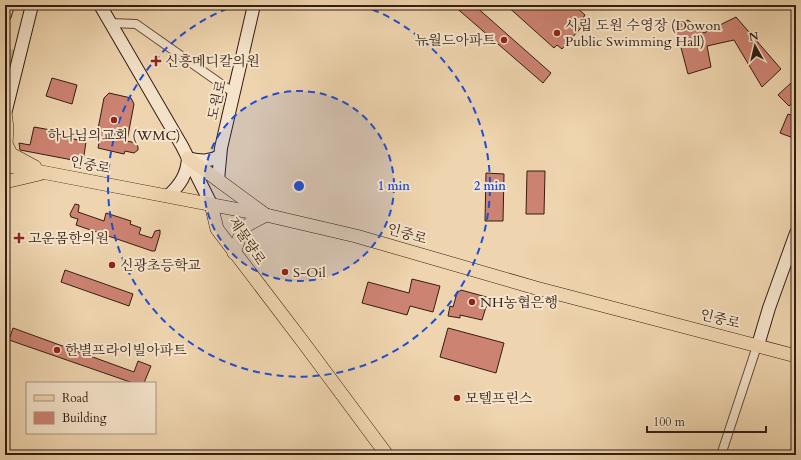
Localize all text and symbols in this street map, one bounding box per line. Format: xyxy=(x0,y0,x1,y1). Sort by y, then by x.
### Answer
place label: 시립 도원 수영장 (Dowon Public Swimming Hall) xyxy=(565,16,721,51)
north arrow xyxy=(735,26,775,66)
marker: 시립 도원 수영장 (Dowon Public Swimming Hall) xyxy=(552,28,562,38)
text: N xyxy=(748,28,760,45)
place label: 뉴월드아파트 xyxy=(415,31,496,50)
marker: 뉴월드아파트 xyxy=(499,35,509,45)
place label: 신흥메디칼의원 xyxy=(165,52,260,71)
marker: 신흥메디칼의원 xyxy=(150,55,162,67)
street label: 도원로 xyxy=(203,78,231,122)
marker: 하나님의교회 (WMC) xyxy=(109,115,119,125)
place label: 하나님의교회 (WMC) xyxy=(47,126,181,145)
street label: 인중로 xyxy=(68,152,112,178)
text: 1 min xyxy=(378,178,410,194)
text: 2 min xyxy=(474,178,506,194)
centre of rings xyxy=(292,179,306,193)
street label: 제물량로 xyxy=(224,213,270,269)
street label: 인중로 xyxy=(385,219,430,249)
place label: 고운몸한의원 xyxy=(28,229,109,248)
marker: 고운몸한의원 xyxy=(13,232,25,244)
place label: 신광초등학교 xyxy=(120,256,202,275)
marker: 신광초등학교 xyxy=(107,260,117,270)
place label: S-Oil xyxy=(293,263,326,282)
marker: S-Oil xyxy=(280,267,290,277)
place label: NH농협은행 xyxy=(480,293,558,312)
marker: NH농협은행 xyxy=(467,297,477,307)
street label: 인중로 xyxy=(698,305,742,333)
place label: 한별프라이빌아파트 xyxy=(65,341,187,360)
marker: 한별프라이빌아파트 xyxy=(52,345,62,355)
legend xyxy=(26,382,156,434)
place label: 모텔프린스 xyxy=(465,389,533,408)
text: Road xyxy=(62,390,89,406)
marker: 모텔프린스 xyxy=(452,393,462,403)
scale bar xyxy=(647,408,766,434)
text: Building xyxy=(62,410,107,426)
text: 100 m xyxy=(653,414,686,430)

